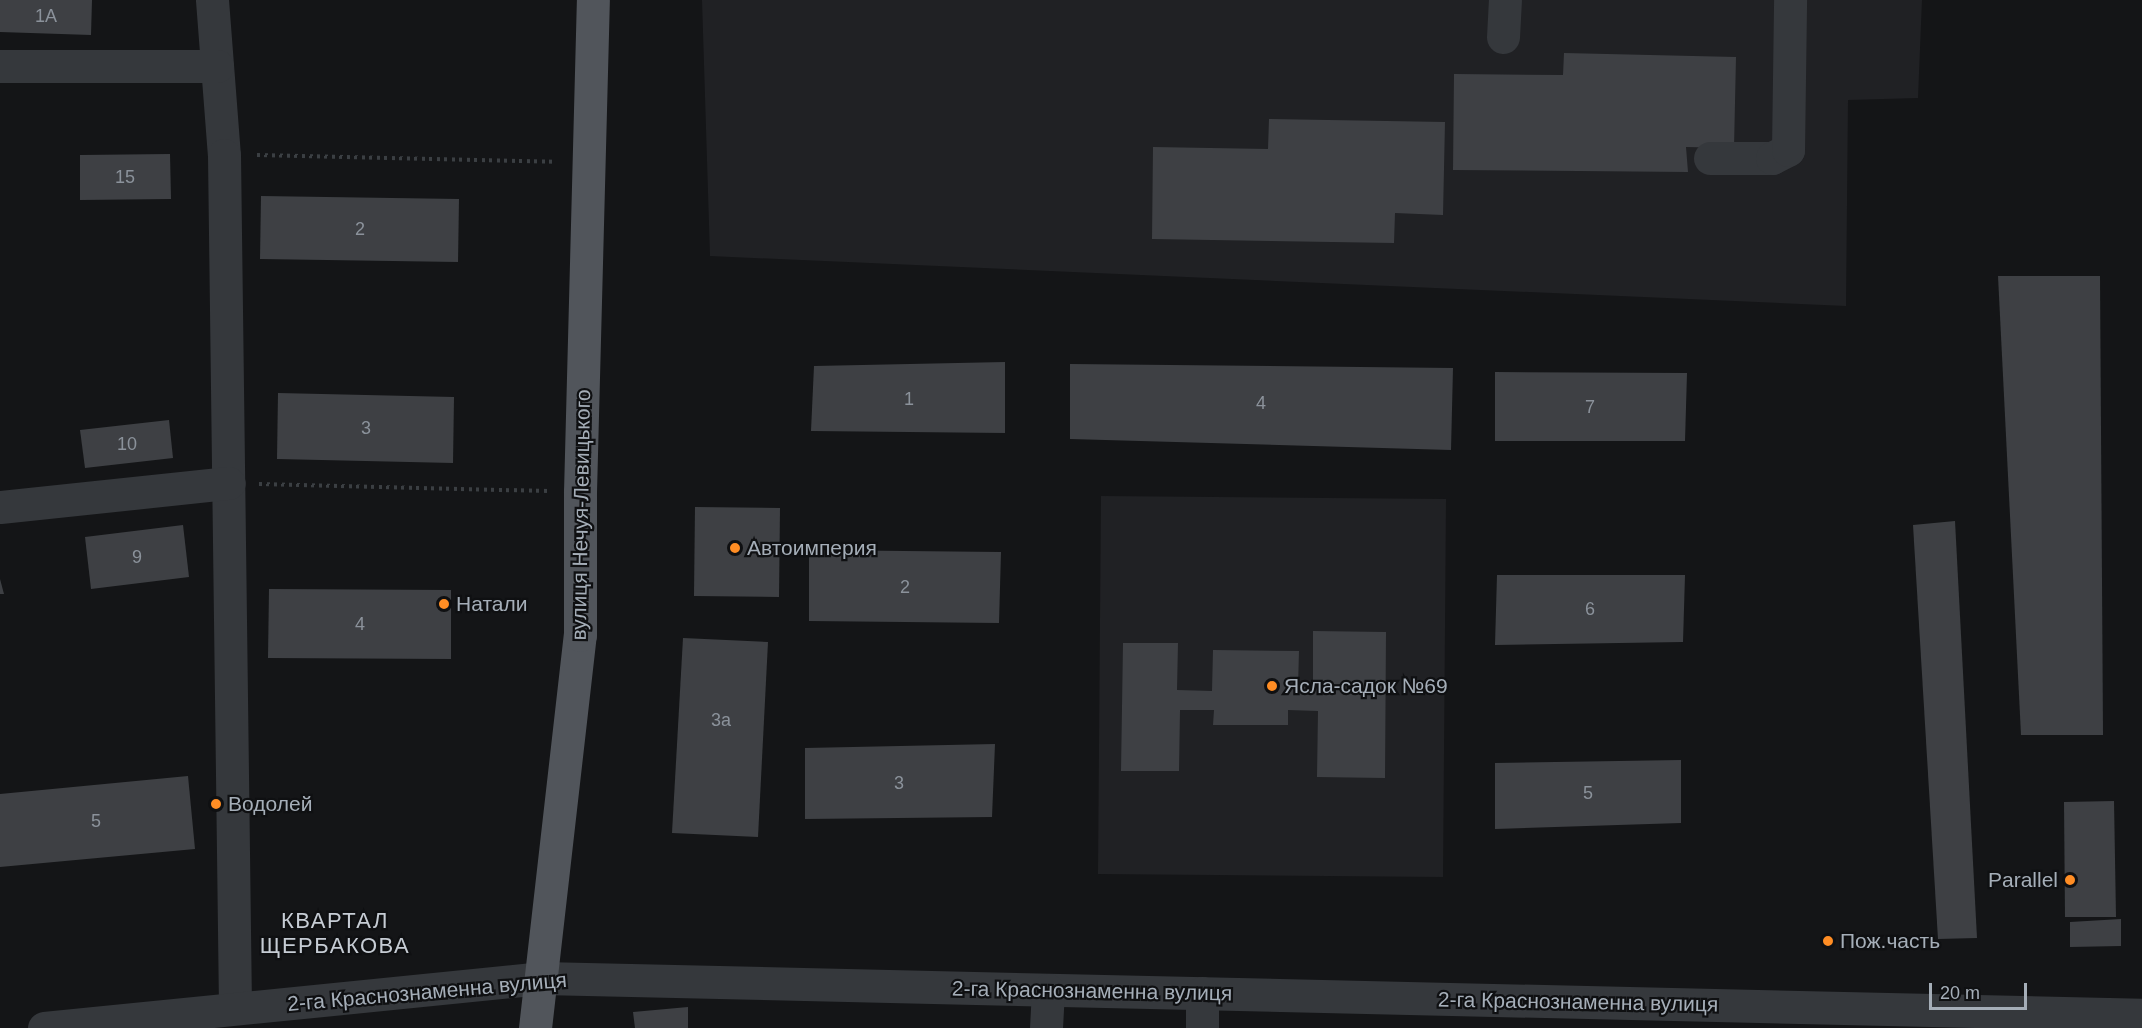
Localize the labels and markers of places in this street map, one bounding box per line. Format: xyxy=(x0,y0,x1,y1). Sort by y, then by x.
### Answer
place label: Автоимперия xyxy=(747,535,877,561)
marker: Автоимперия xyxy=(728,541,742,555)
place label: Натали xyxy=(456,591,527,617)
marker: Натали xyxy=(437,597,451,611)
place label: Ясла-садок №69 xyxy=(1284,673,1448,699)
marker: Ясла-садок №69 xyxy=(1265,679,1279,693)
place label: Водолей xyxy=(228,791,312,817)
marker: Водолей xyxy=(209,797,223,811)
place label: Parallel xyxy=(1988,867,2058,893)
marker: Parallel xyxy=(2063,873,2077,887)
place label: Пож.часть xyxy=(1840,928,1940,954)
marker: Пож.часть xyxy=(1821,934,1835,948)

